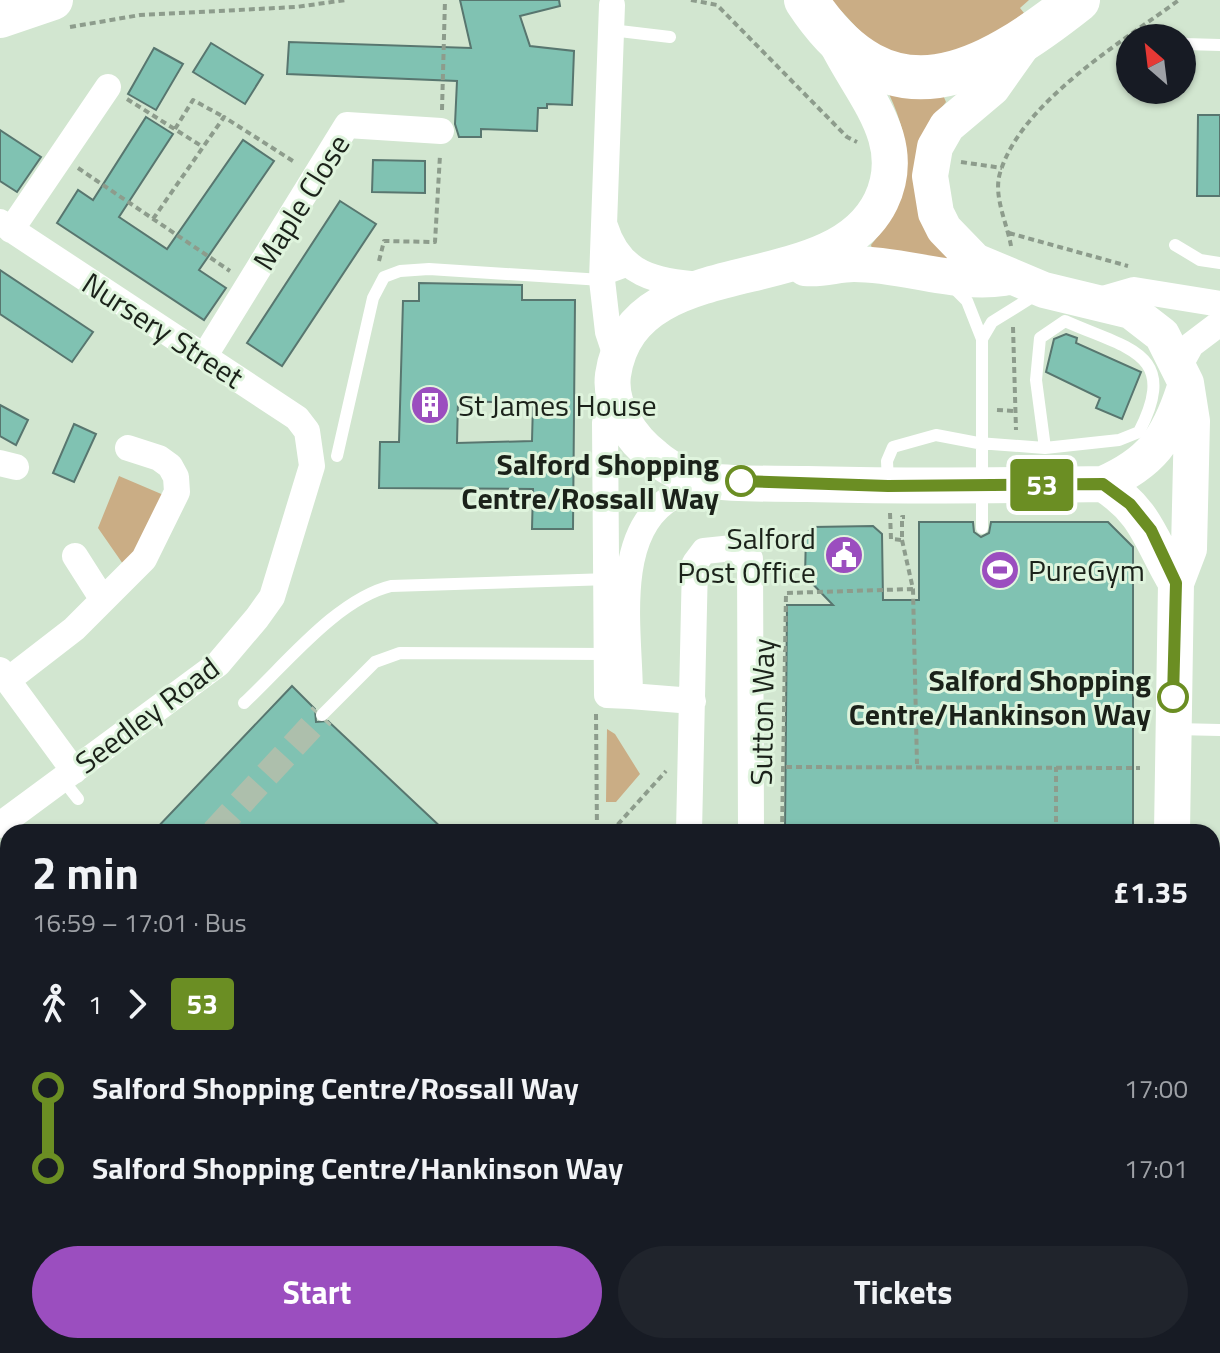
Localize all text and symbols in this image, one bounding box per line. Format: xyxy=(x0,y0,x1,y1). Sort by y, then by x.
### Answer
north arrow xyxy=(1116,24,1196,104)
map controls xyxy=(1116,24,1196,104)
street label: Maple Close xyxy=(241,125,361,279)
street label: Nursery Street xyxy=(73,260,253,400)
place label: St James House xyxy=(458,382,657,428)
building icon: St James House xyxy=(409,384,451,426)
place label: Salford Shopping Centre/Rossall Way xyxy=(461,441,719,521)
line badge: 53 xyxy=(1006,459,1078,511)
text: 53 xyxy=(1026,463,1058,506)
marker: Salford Shopping Centre/Rossall Way xyxy=(726,466,756,496)
place label: Salford Post Office xyxy=(677,515,816,595)
public building icon: Salford Post Office xyxy=(823,534,865,576)
place label: PureGym xyxy=(1028,547,1145,593)
sports icon: PureGym xyxy=(979,549,1021,591)
street label: Sutton Way xyxy=(738,638,786,786)
street label: Seedley Road xyxy=(65,645,229,785)
place label: Salford Shopping Centre/Hankinson Way xyxy=(849,657,1151,737)
marker: Salford Shopping Centre/Hankinson Way xyxy=(1158,682,1188,712)
text: 2 min xyxy=(32,839,139,906)
text: £1.35 xyxy=(1113,869,1188,915)
text: 16:59 – 17:01 · Bus xyxy=(32,903,247,942)
icon: walk xyxy=(32,982,76,1026)
icon: forward xyxy=(115,982,159,1026)
text: 53 xyxy=(187,982,218,1025)
text: 1 xyxy=(88,985,103,1024)
text: Salford Shopping Centre/Rossall Way xyxy=(92,1065,579,1111)
text: 17:00 xyxy=(1124,1069,1188,1108)
text: Salford Shopping Centre/Hankinson Way xyxy=(92,1145,623,1191)
text: 17:01 xyxy=(1124,1149,1188,1188)
button: Start xyxy=(32,1246,602,1338)
button: Tickets xyxy=(618,1246,1188,1338)

